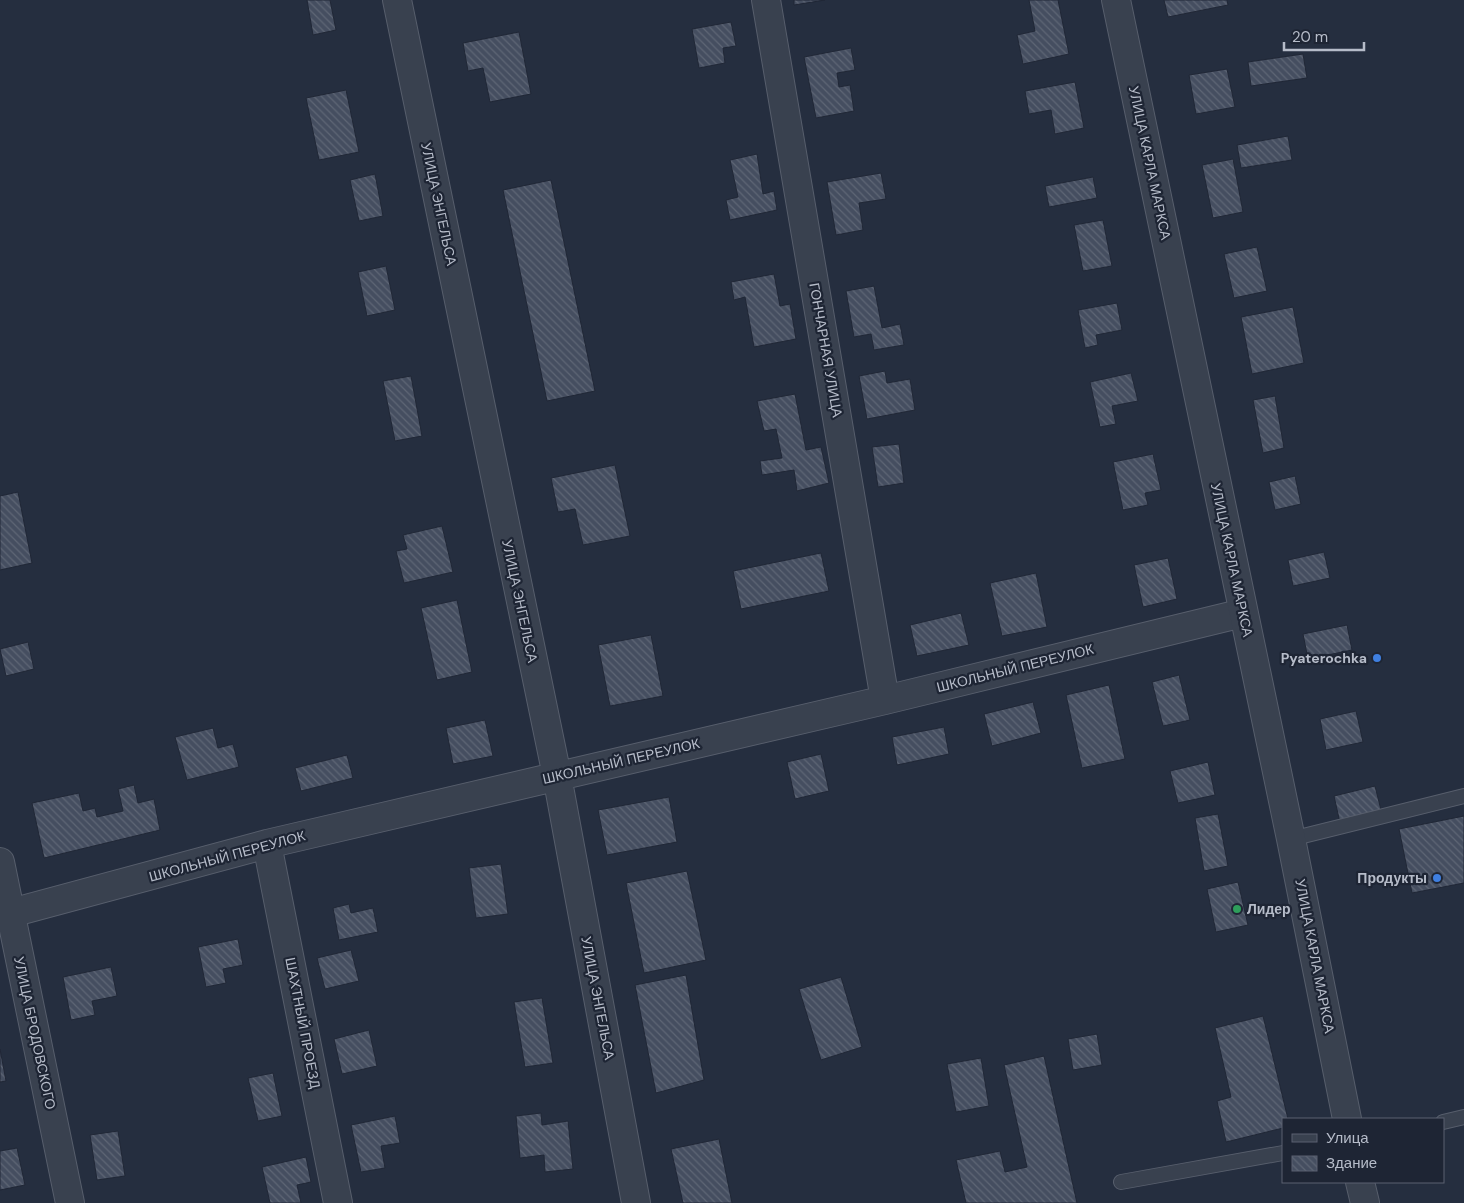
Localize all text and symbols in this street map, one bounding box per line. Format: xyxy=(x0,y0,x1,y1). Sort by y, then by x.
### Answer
scale bar xyxy=(1284,20,1364,52)
text: 20 m xyxy=(1292,27,1328,47)
street label: УЛИЦА КАРЛА МАРКСА xyxy=(1125,84,1175,242)
street label: УЛИЦА ЭНГЕЛЬСА xyxy=(417,141,461,268)
street label: ГОНЧАРНАЯ УЛИЦА xyxy=(805,281,847,419)
street label: УЛИЦА КАРЛА МАРКСА xyxy=(1207,481,1257,639)
street label: УЛИЦА ЭНГЕЛЬСА xyxy=(498,538,542,665)
street label: ШКОЛЬНЫЙ ПЕРЕУЛОК xyxy=(935,640,1096,696)
place label: Pyaterochka xyxy=(1281,649,1367,667)
marker: Pyaterochka xyxy=(1371,652,1383,664)
street label: ШКОЛЬНЫЙ ПЕРЕУЛОК xyxy=(541,734,702,788)
street label: ШКОЛЬНЫЙ ПЕРЕУЛОК xyxy=(147,826,308,886)
place label: Продукты xyxy=(1357,869,1427,887)
marker: Продукты xyxy=(1431,872,1443,884)
street label: УЛИЦА КАРЛА МАРКСА xyxy=(1291,877,1339,1035)
place label: Лидер xyxy=(1247,900,1291,918)
marker: Лидер xyxy=(1231,903,1243,915)
street label: УЛИЦА ЭНГЕЛЬСА xyxy=(577,935,619,1062)
street label: УЛИЦА БРОДОВСКОГО xyxy=(10,955,60,1111)
street label: ШАХТНЫЙ ПРОЕЗД xyxy=(281,956,325,1091)
legend xyxy=(1282,1118,1444,1183)
text: Улица xyxy=(1326,1128,1369,1148)
text: Здание xyxy=(1326,1153,1377,1173)

